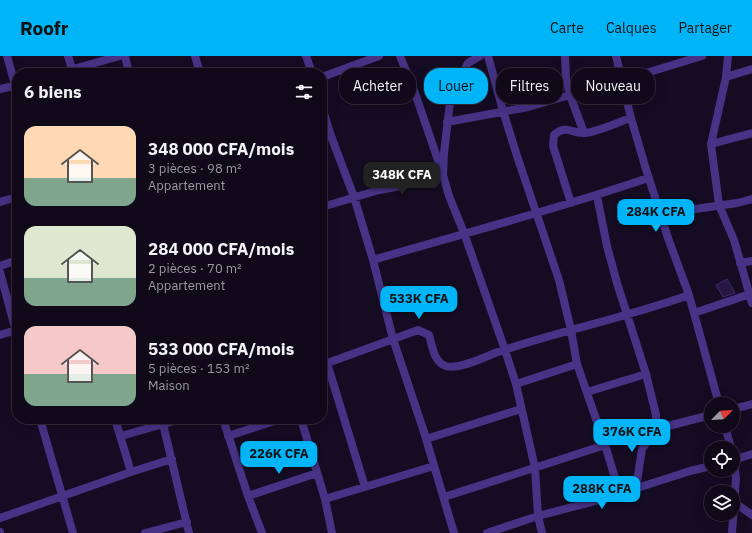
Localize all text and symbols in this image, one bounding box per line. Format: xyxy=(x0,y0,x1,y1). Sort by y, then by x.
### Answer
text: Roofr xyxy=(20,16,68,40)
text: Carte xyxy=(550,19,584,37)
text: Calques xyxy=(606,19,656,37)
text: Partager xyxy=(678,19,732,37)
chip: Acheter xyxy=(339,68,416,104)
chip: Louer xyxy=(424,68,488,104)
chip: Filtres xyxy=(496,68,563,104)
chip: Nouveau xyxy=(571,68,655,104)
text: 6 biens xyxy=(24,81,82,103)
icon: filters xyxy=(293,81,315,103)
text: 348 000 CFA/mois xyxy=(148,138,294,160)
icon: home xyxy=(56,142,104,190)
text: 3 pièces · 98 m² xyxy=(148,160,242,177)
pin: 348K CFA xyxy=(361,162,443,196)
text: 348K CFA xyxy=(372,166,432,183)
text: Appartement xyxy=(148,177,225,194)
pin: 284K CFA xyxy=(615,199,697,233)
text: 284K CFA xyxy=(626,203,686,220)
text: 284 000 CFA/mois xyxy=(148,238,294,260)
icon: home xyxy=(56,242,104,290)
text: 2 pièces · 70 m² xyxy=(148,260,242,277)
text: Appartement xyxy=(148,277,225,294)
pin: 533K CFA xyxy=(378,286,460,320)
text: 533K CFA xyxy=(389,290,449,307)
text: 533 000 CFA/mois xyxy=(148,338,294,360)
icon: home xyxy=(56,342,104,390)
text: 5 pièces · 153 m² xyxy=(148,360,249,377)
text: Maison xyxy=(148,377,190,394)
north arrow xyxy=(704,397,740,433)
map controls xyxy=(704,397,740,521)
pin: 376K CFA xyxy=(591,419,673,453)
text: 376K CFA xyxy=(602,423,662,440)
pin: 226K CFA xyxy=(238,441,320,475)
button: locate xyxy=(704,441,740,477)
text: 226K CFA xyxy=(249,445,309,462)
pin: 288K CFA xyxy=(561,476,643,510)
text: 288K CFA xyxy=(572,480,632,497)
button: layers xyxy=(704,485,740,521)

